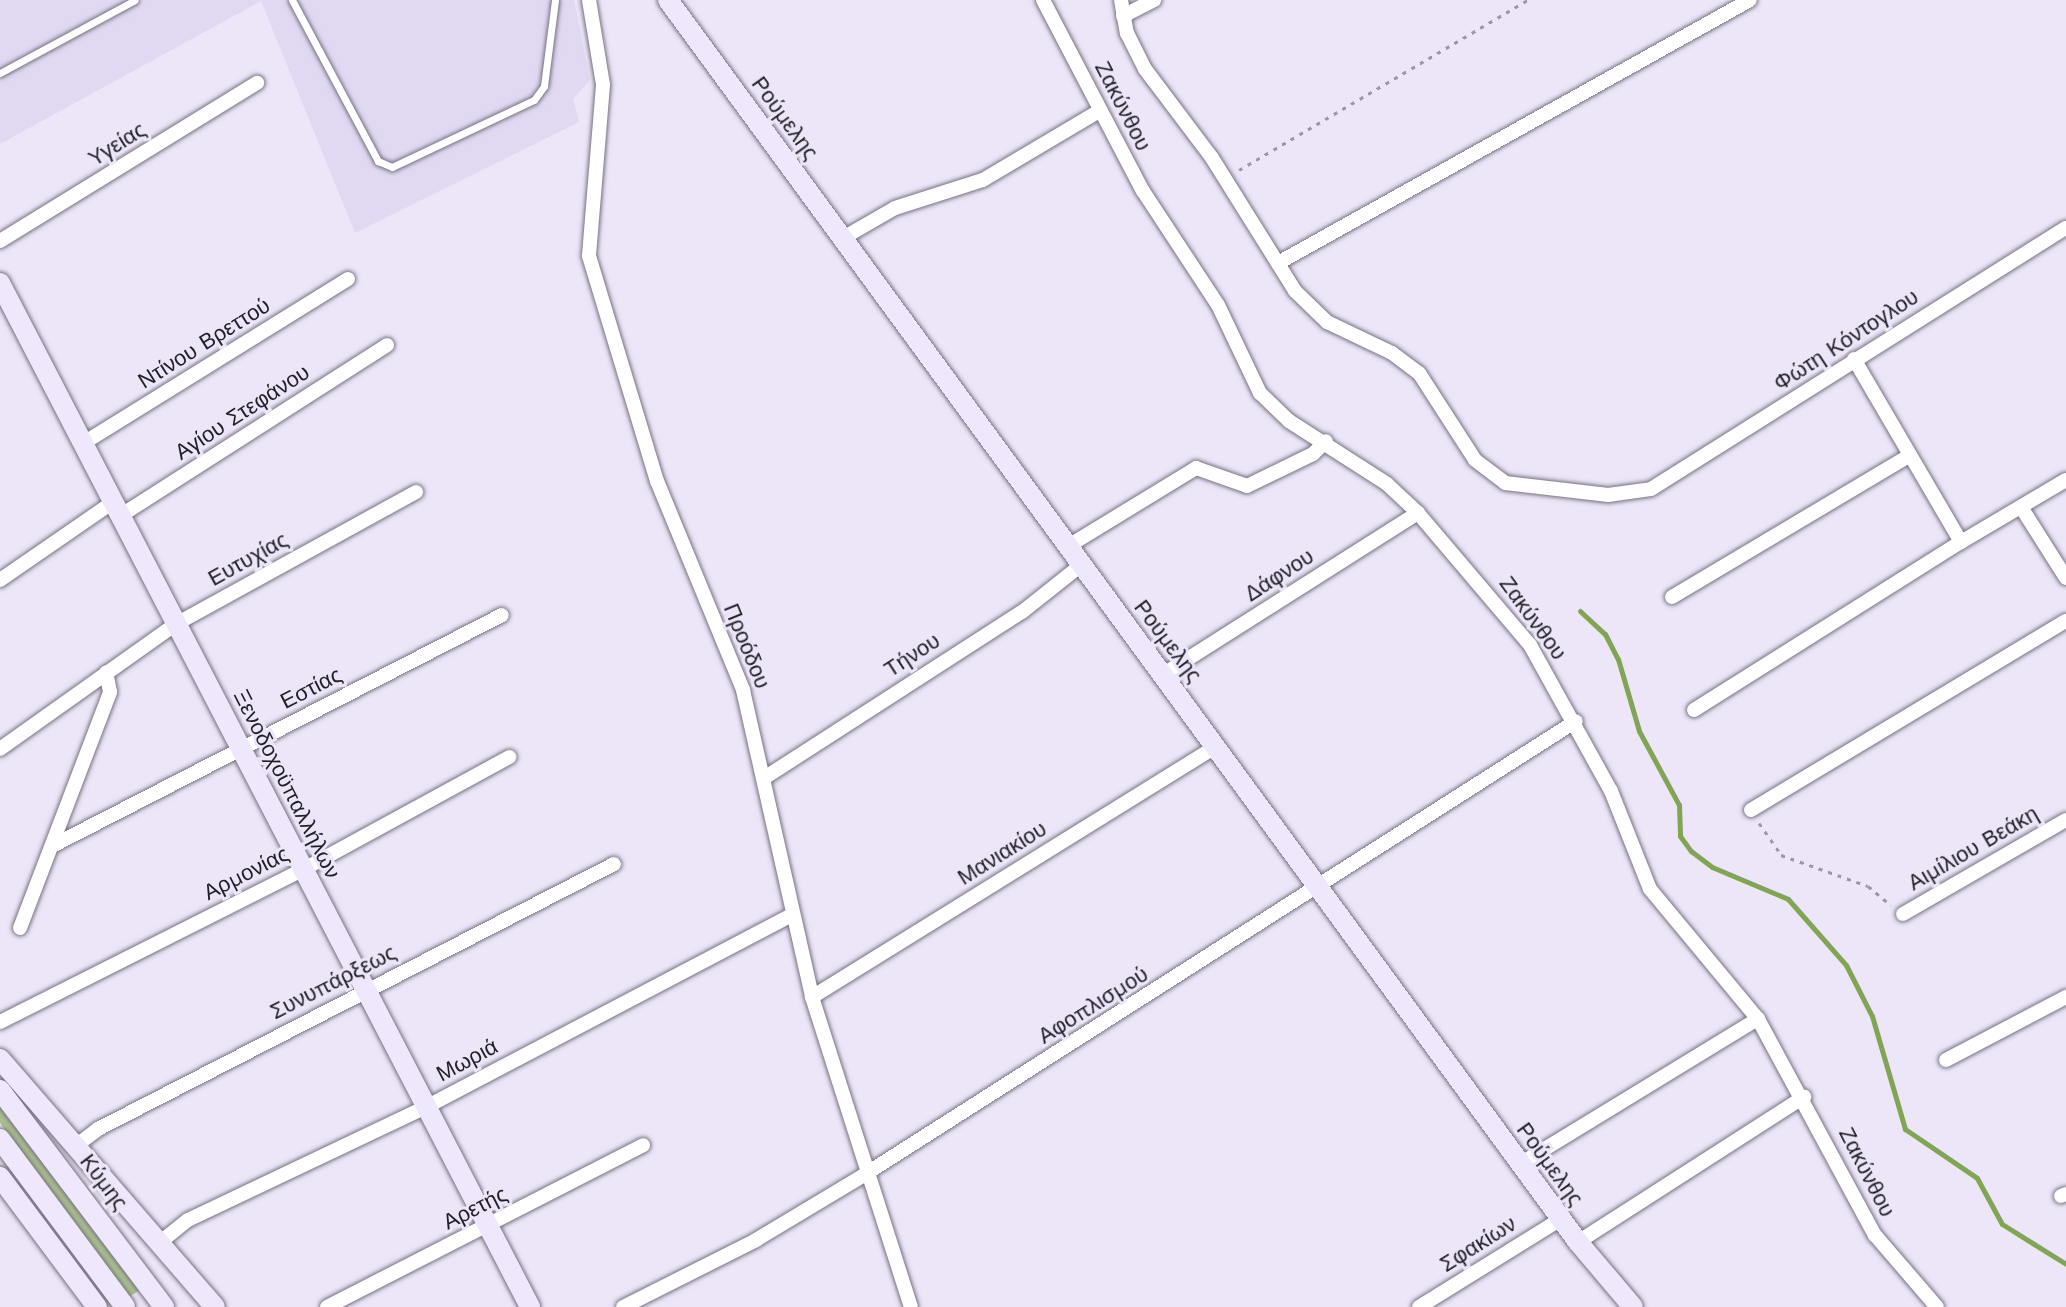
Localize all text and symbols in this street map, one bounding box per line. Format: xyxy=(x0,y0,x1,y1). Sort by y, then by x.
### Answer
street label: Ζακύνθου xyxy=(1089,57,1157,155)
street label: Ρούμελης xyxy=(746,71,824,165)
street label: Υγείας xyxy=(83,116,151,172)
street label: Φώτη Κόντογλου xyxy=(1769,283,1923,397)
street label: Ντίνου Βρεττού xyxy=(133,292,275,394)
street label: Αγίου Στεφάνου xyxy=(170,359,314,465)
street label: Ευτυχίας xyxy=(203,526,293,592)
street label: Δάφνου xyxy=(1240,543,1318,607)
street label: Ζακύνθου xyxy=(1494,571,1572,665)
street label: Ρούμελης xyxy=(1128,595,1208,687)
street label: Προόδου xyxy=(718,600,776,692)
street label: Τήνου xyxy=(879,627,945,683)
street label: Εστίας xyxy=(276,661,346,715)
street label: Ξενοδοχοϋπαλλήλων xyxy=(228,685,346,883)
street label: Αιμίλιου Βεάκη xyxy=(1903,800,2043,896)
street label: Μανιακίου xyxy=(953,815,1051,891)
street label: Αρμονίας xyxy=(199,840,293,906)
street label: Συνυπάρξεως xyxy=(266,939,400,1025)
street label: Αφοπλισμού xyxy=(1033,961,1153,1049)
street label: Μωριά xyxy=(432,1033,502,1087)
street label: Ρούμελης xyxy=(1511,1117,1589,1211)
street label: Ζακύνθου xyxy=(1833,1123,1901,1221)
street label: Κύμης xyxy=(74,1149,134,1215)
street label: Αρετής xyxy=(438,1181,512,1235)
street label: Σφακίων xyxy=(1435,1210,1521,1278)

